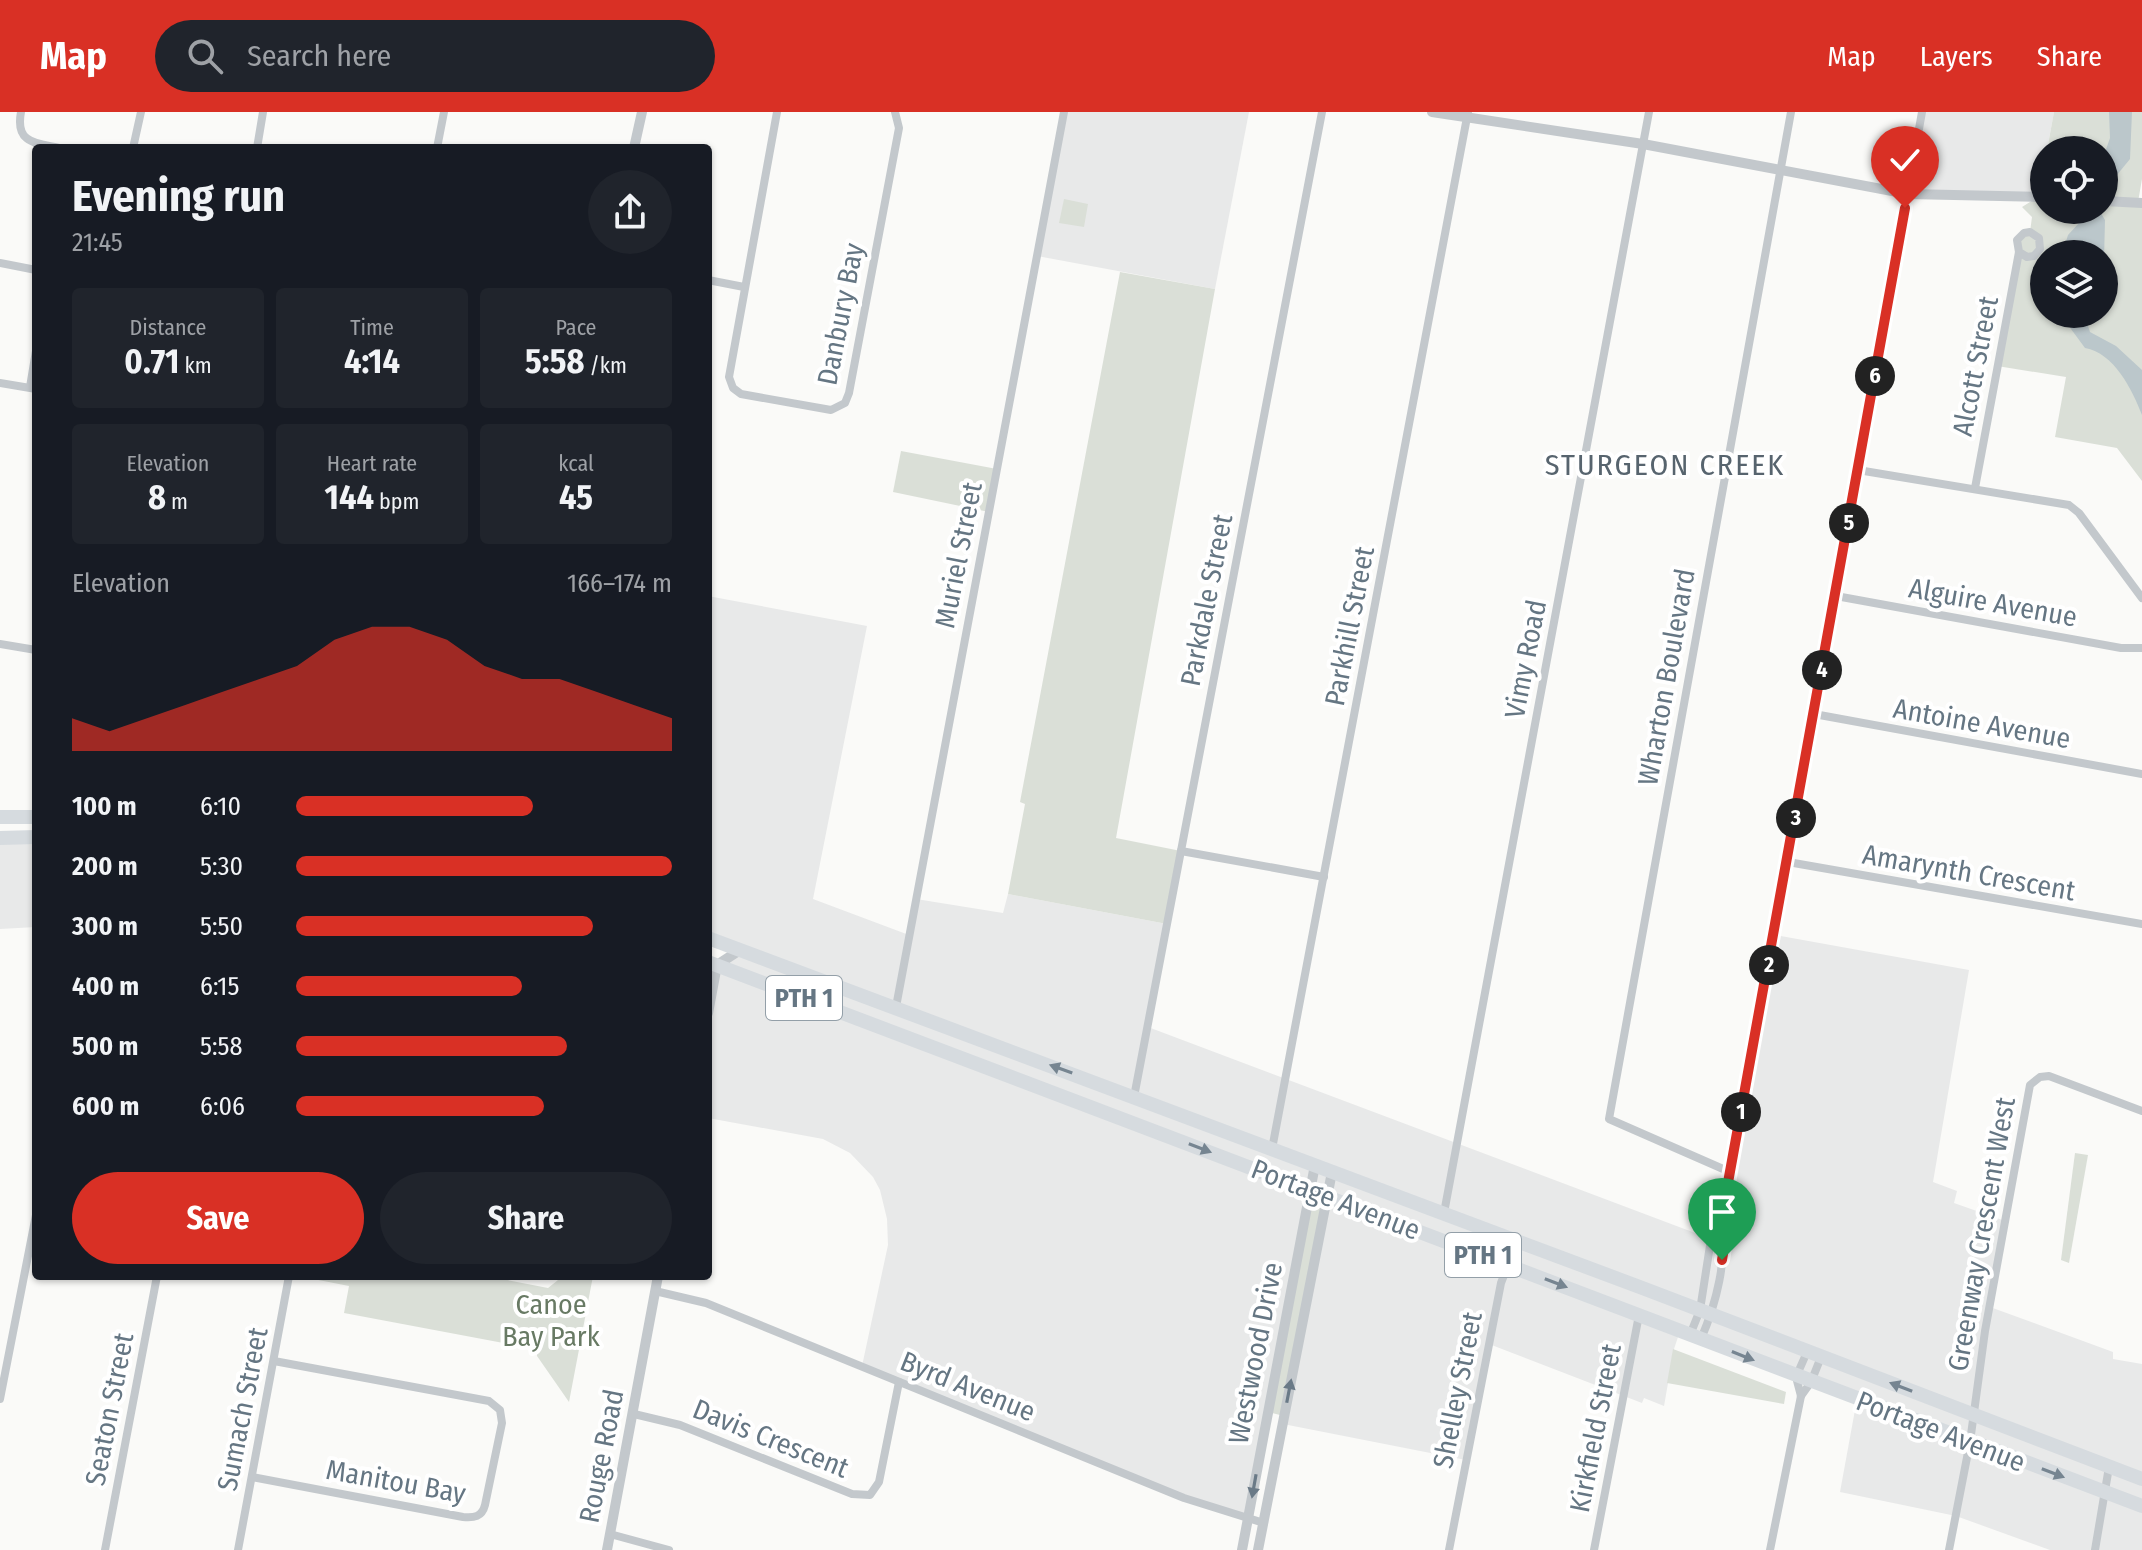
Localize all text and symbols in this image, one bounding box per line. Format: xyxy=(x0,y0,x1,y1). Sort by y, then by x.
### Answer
search box xyxy=(155,20,715,92)
text: Map xyxy=(40,33,107,79)
icon: search xyxy=(183,34,227,78)
text: Search here xyxy=(247,38,391,74)
text: Map xyxy=(1827,40,1876,73)
text: Layers xyxy=(1920,40,1993,73)
text: Share xyxy=(2037,40,2102,73)
pin xyxy=(1871,126,1939,208)
map controls xyxy=(2030,136,2118,328)
button: locate xyxy=(2030,136,2118,224)
icon: check xyxy=(1883,138,1927,182)
text: Evening run xyxy=(72,170,285,223)
button: share xyxy=(588,170,672,254)
text: 21:45 xyxy=(72,227,123,258)
street label: Danbury Bay xyxy=(811,240,871,388)
button: layers xyxy=(2030,240,2118,328)
street label: Alcott Street xyxy=(1946,292,2005,439)
text: Distance xyxy=(129,314,207,341)
text: Time xyxy=(350,314,394,341)
text: Pace xyxy=(555,314,597,341)
text: 0.71 xyxy=(124,341,179,382)
text: 4:14 xyxy=(344,341,400,382)
text: 5:58 xyxy=(525,341,584,382)
text: km xyxy=(179,352,212,379)
text: /km xyxy=(584,352,627,379)
pin: 6 xyxy=(1855,356,1895,396)
text: 6 xyxy=(1869,362,1881,389)
district label: STURGEON CREEK xyxy=(1545,447,1785,483)
text: Elevation xyxy=(127,450,209,477)
text: Heart rate xyxy=(327,450,417,477)
text: kcal xyxy=(558,450,594,477)
text: 8 xyxy=(148,477,166,518)
text: 144 xyxy=(325,477,374,518)
text: 45 xyxy=(559,477,593,518)
street label: Muriel Street xyxy=(928,478,989,631)
text: m xyxy=(166,488,188,515)
text: bpm xyxy=(374,488,419,515)
pin: 5 xyxy=(1829,503,1869,543)
text: 5 xyxy=(1844,509,1854,536)
street label: Parkdale Street xyxy=(1174,511,1239,689)
street label: Parkhill Street xyxy=(1318,543,1381,709)
street label: Wharton Boulevard xyxy=(1631,566,1702,788)
text: Elevation xyxy=(72,568,170,599)
text: 166–174 m xyxy=(567,568,672,599)
street label: Alguire Avenue xyxy=(1906,571,2080,634)
street label: Vimy Road xyxy=(1498,597,1553,721)
pin: 4 xyxy=(1802,650,1842,690)
text: 4 xyxy=(1816,656,1828,683)
street label: Antoine Avenue xyxy=(1891,692,2073,755)
text: 100 m xyxy=(72,791,137,822)
text: 6:10 xyxy=(200,791,241,822)
pin: 3 xyxy=(1776,798,1816,838)
text: 3 xyxy=(1791,804,1801,831)
street label: Amarynth Crescent xyxy=(1860,838,2079,908)
text: 200 m xyxy=(72,851,138,882)
text: 5:30 xyxy=(200,851,243,882)
text: 300 m xyxy=(72,911,138,942)
text: 5:50 xyxy=(200,911,243,942)
pin: 2 xyxy=(1749,945,1789,985)
text: 2 xyxy=(1764,951,1774,978)
text: 400 m xyxy=(72,971,139,1002)
text: 6:15 xyxy=(200,971,239,1002)
road number: PTH 1 xyxy=(766,976,842,1020)
text: 500 m xyxy=(72,1031,138,1062)
text: 5:58 xyxy=(200,1031,242,1062)
one-way arrow xyxy=(1049,1062,1073,1075)
text: 600 m xyxy=(72,1091,139,1122)
text: 6:06 xyxy=(200,1091,245,1122)
pin: 1 xyxy=(1721,1092,1761,1132)
street label: Greenway Crescent West xyxy=(1941,1094,2022,1374)
text: 1 xyxy=(1736,1098,1746,1125)
one-way arrow xyxy=(1188,1142,1212,1155)
street label: Portage Avenue xyxy=(1247,1152,1425,1247)
button: Save xyxy=(72,1172,364,1264)
button: Share xyxy=(380,1172,672,1264)
pin xyxy=(1688,1178,1756,1260)
icon: arrive xyxy=(1700,1190,1744,1234)
road number: PTH 1 xyxy=(1445,1233,1521,1277)
street label: Westwood Drive xyxy=(1222,1259,1289,1447)
one-way arrow xyxy=(1545,1277,1569,1290)
park label: Canoe Bay Park xyxy=(502,1288,601,1353)
street label: Shelley Street xyxy=(1426,1308,1489,1471)
street label: Sumach Street xyxy=(210,1324,275,1494)
street label: Seaton Street xyxy=(79,1329,141,1488)
street label: Kirkfield Street xyxy=(1563,1340,1628,1515)
street label: Byrd Avenue xyxy=(896,1344,1040,1428)
one-way arrow xyxy=(1731,1349,1755,1362)
one-way arrow xyxy=(1283,1378,1295,1403)
one-way arrow xyxy=(1888,1380,1912,1393)
street label: Portage Avenue xyxy=(1852,1384,2030,1479)
street label: Rouge Road xyxy=(572,1386,631,1526)
street label: Davis Crescent xyxy=(688,1392,854,1485)
street label: Manitou Bay xyxy=(324,1453,469,1510)
one-way arrow xyxy=(2041,1467,2065,1480)
one-way arrow xyxy=(1248,1474,1260,1499)

